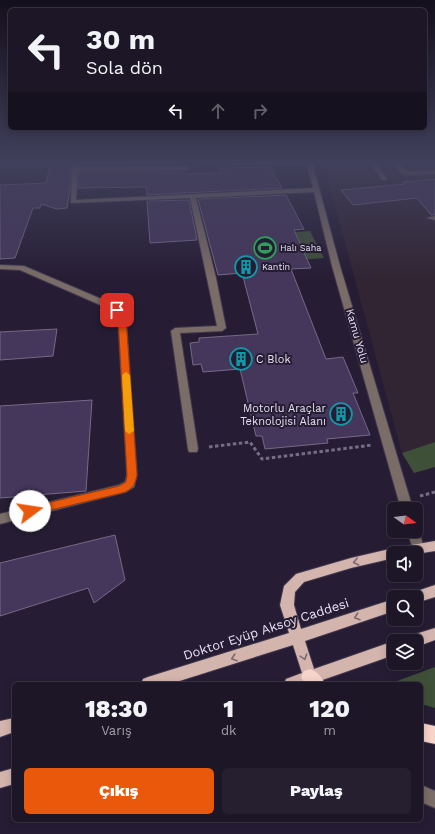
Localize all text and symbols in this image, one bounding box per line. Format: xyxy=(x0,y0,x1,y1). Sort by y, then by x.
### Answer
text: 30 m xyxy=(86,23,155,56)
icon: left xyxy=(20,24,72,76)
text: Sola dön xyxy=(86,57,163,78)
icon: left xyxy=(165,100,187,122)
icon: ahead xyxy=(207,100,229,122)
icon: right xyxy=(249,100,271,122)
sports icon: Halı Saha xyxy=(252,235,278,261)
place label: Halı Saha xyxy=(280,243,321,253)
building icon: Kantin xyxy=(233,254,259,280)
place label: Kantin xyxy=(262,262,290,272)
pin xyxy=(100,293,134,327)
icon: arrive xyxy=(106,299,128,321)
street label: Kamu Yolu xyxy=(343,307,371,365)
building icon: C Blok xyxy=(228,346,254,372)
place label: C Blok xyxy=(256,353,291,366)
building icon: Motorlu Araçlar Teknolojisi Alanı xyxy=(328,401,354,427)
place label: Motorlu Araçlar Teknolojisi Alanı xyxy=(240,402,327,428)
position arrow xyxy=(9,490,51,532)
north arrow xyxy=(387,502,423,538)
map controls xyxy=(387,502,423,670)
button: sound xyxy=(387,546,423,582)
one-way arrow xyxy=(353,557,359,565)
button: search xyxy=(387,590,423,626)
street label: Doktor Eyüp Aksoy Caddesi xyxy=(181,595,351,663)
one-way arrow xyxy=(354,612,361,621)
button: layers xyxy=(387,634,423,670)
one-way arrow xyxy=(230,653,237,662)
one-way arrow xyxy=(299,653,307,660)
text: 18:30 xyxy=(85,695,148,723)
text: 1 xyxy=(223,695,234,723)
text: 120 xyxy=(309,695,350,723)
text: Varış xyxy=(101,723,132,738)
text: dk xyxy=(221,723,236,738)
text: m xyxy=(324,723,336,738)
button: Çıkış xyxy=(24,768,214,814)
button: Paylaş xyxy=(222,768,411,814)

